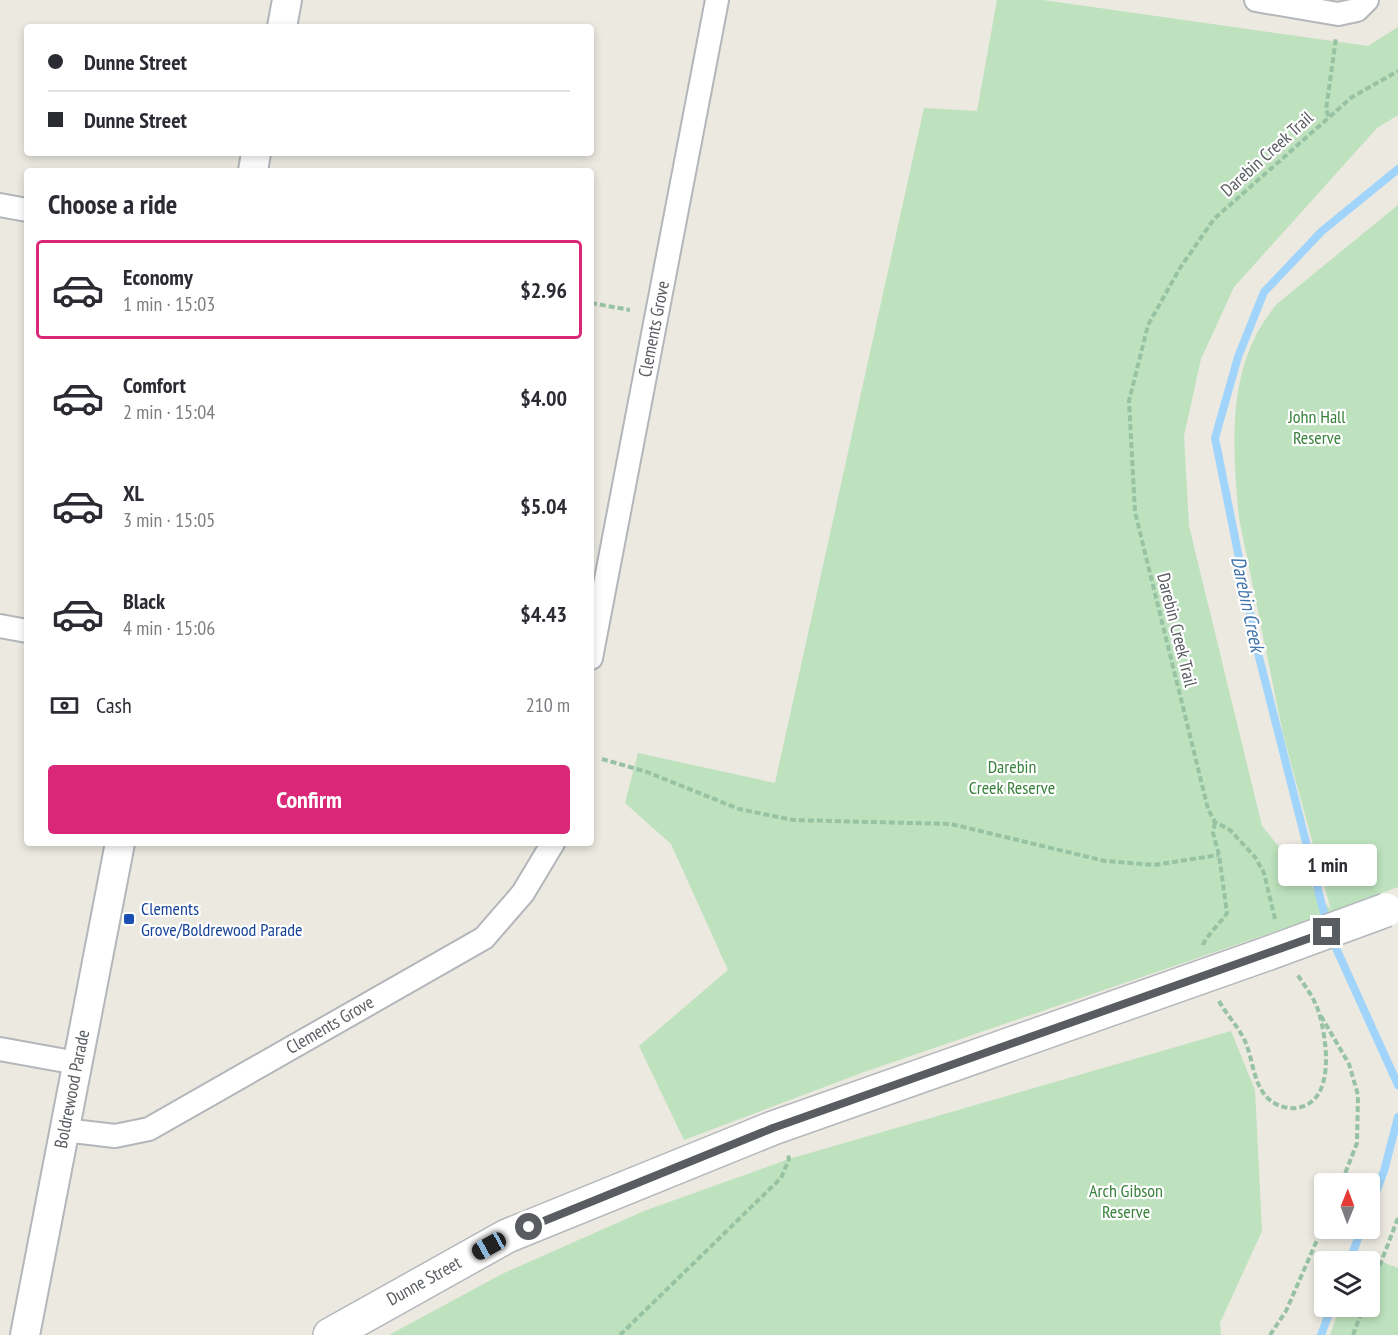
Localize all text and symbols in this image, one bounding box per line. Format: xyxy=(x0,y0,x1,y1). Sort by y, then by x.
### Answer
text: Dunne Street xyxy=(84,48,187,76)
street label: Darebin Creek Trail xyxy=(1216,105,1318,201)
text: Dunne Street xyxy=(84,106,187,134)
text: Choose a ride xyxy=(48,187,177,221)
icon: car xyxy=(51,263,105,317)
text: Economy xyxy=(123,263,193,291)
text: $2.96 xyxy=(520,276,567,304)
street label: Clements Grove xyxy=(633,279,674,379)
text: 1 min · 15:03 xyxy=(123,291,215,317)
icon: car xyxy=(51,371,105,425)
text: Comfort xyxy=(123,371,186,399)
text: $4.00 xyxy=(520,384,567,412)
text: 2 min · 15:04 xyxy=(123,399,215,425)
park label: John Hall Reserve xyxy=(1288,405,1346,449)
icon: car xyxy=(51,479,105,533)
text: XL xyxy=(123,479,144,507)
text: $5.04 xyxy=(520,492,567,520)
text: 3 min · 15:05 xyxy=(123,507,215,533)
water label: Darebin Creek xyxy=(1225,554,1271,656)
street label: Darebin Creek Trail xyxy=(1152,570,1203,690)
icon: car xyxy=(51,587,105,641)
text: Black xyxy=(123,587,165,615)
text: $4.43 xyxy=(520,600,567,628)
text: 4 min · 15:06 xyxy=(123,615,215,641)
icon: cash xyxy=(48,689,81,722)
text: Cash xyxy=(96,691,132,719)
text: 210 m xyxy=(526,692,570,718)
park label: Darebin Creek Reserve xyxy=(969,755,1055,799)
button: Confirm xyxy=(48,765,570,834)
callout: 1 min xyxy=(1278,845,1376,887)
text: 1 min xyxy=(1307,852,1348,878)
place label: Clements Grove/Boldrewood Parade xyxy=(141,897,302,941)
marker: Clements Grove/Boldrewood Parade xyxy=(122,912,136,926)
route end xyxy=(1313,918,1340,945)
street label: Clements Grove xyxy=(282,990,378,1059)
street label: Boldrewood Parade xyxy=(49,1028,94,1150)
north arrow xyxy=(1314,1173,1380,1239)
map controls xyxy=(1314,1173,1380,1317)
park label: Arch Gibson Reserve xyxy=(1089,1179,1163,1223)
route start xyxy=(515,1213,542,1240)
car xyxy=(469,1229,509,1263)
street label: Dunne Street xyxy=(383,1251,465,1310)
button: layers xyxy=(1314,1251,1380,1317)

